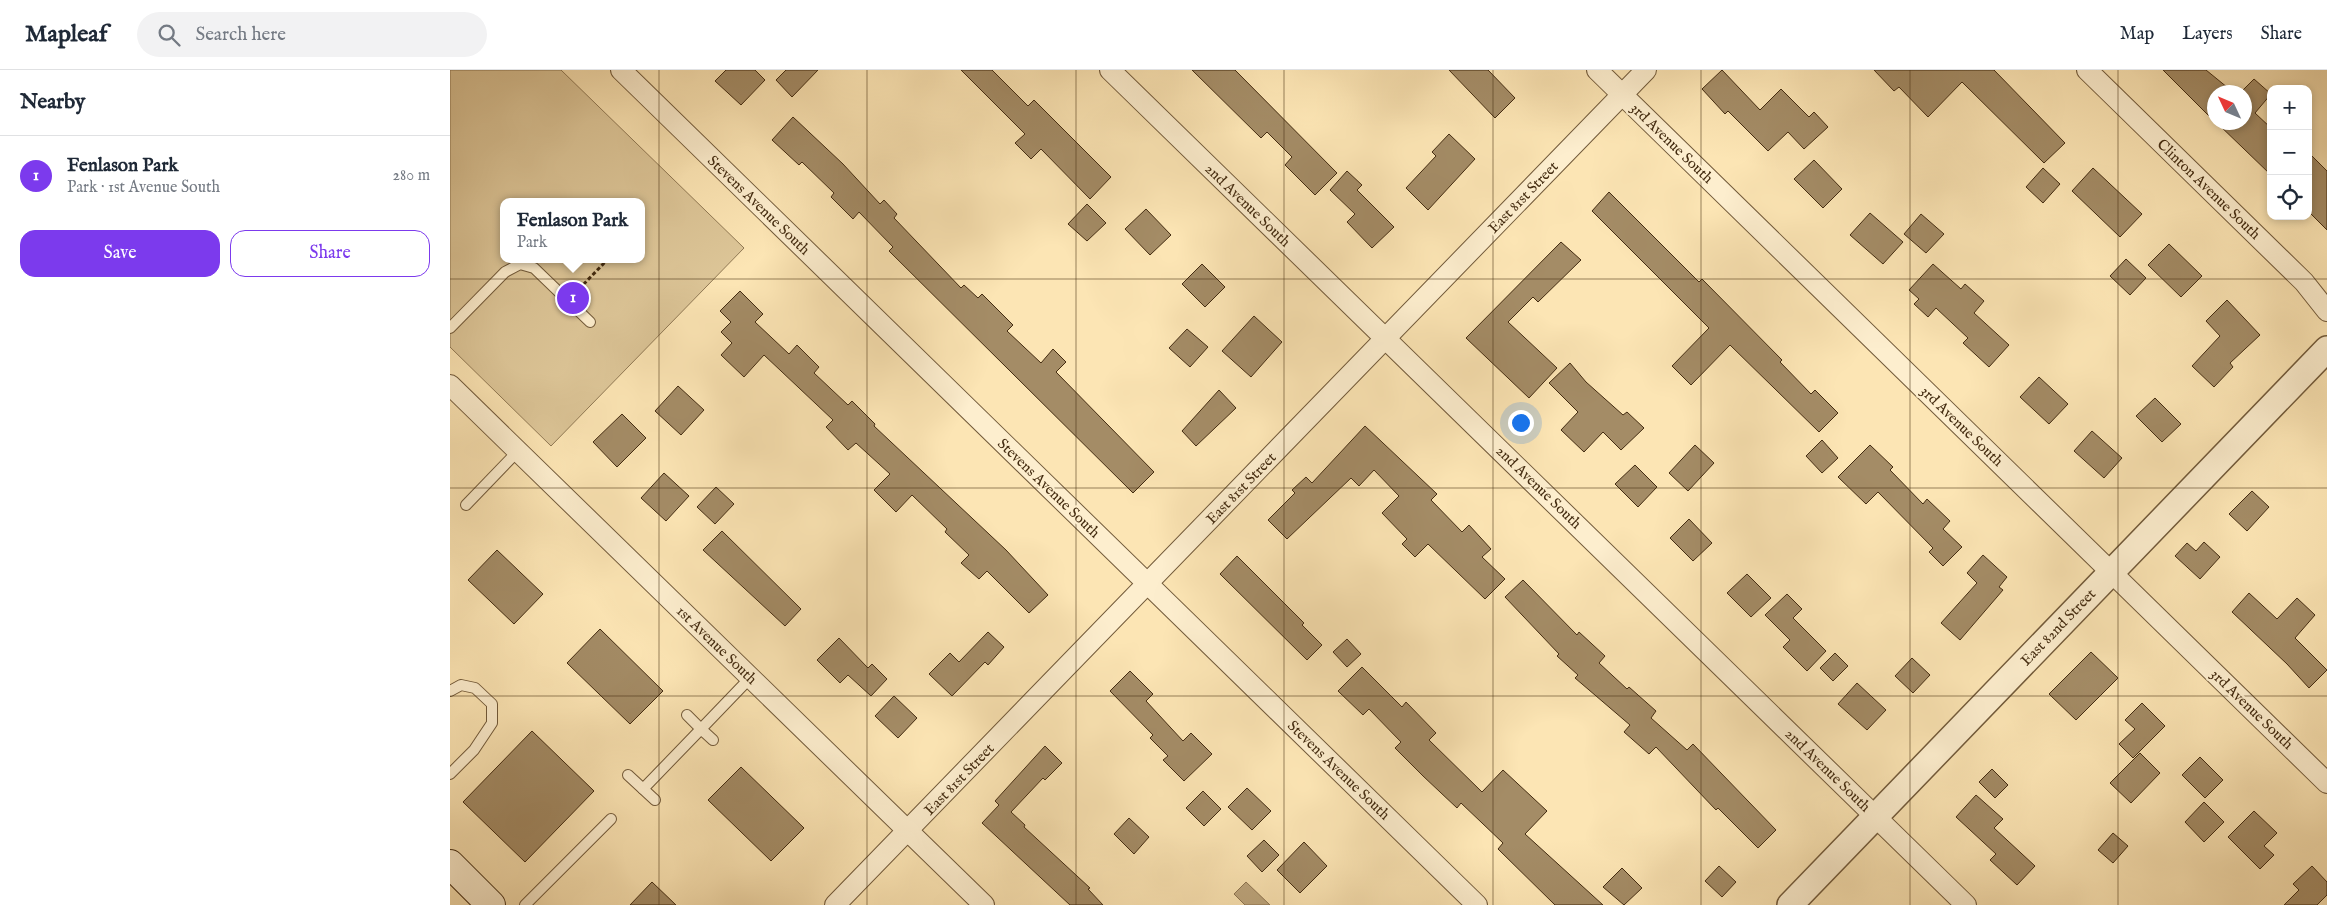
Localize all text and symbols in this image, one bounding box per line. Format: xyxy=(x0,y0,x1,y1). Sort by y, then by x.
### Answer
search box xyxy=(137,12,487,57)
text: Mapleaf xyxy=(25,19,107,50)
icon: search xyxy=(155,21,183,49)
text: Search here xyxy=(195,23,286,47)
text: Map xyxy=(2120,23,2154,46)
text: Layers xyxy=(2182,23,2233,46)
text: Share xyxy=(2261,23,2302,46)
north arrow xyxy=(2207,85,2252,130)
map controls xyxy=(2267,85,2312,220)
button: + xyxy=(2267,85,2312,130)
text: Nearby xyxy=(20,89,85,116)
street label: 3rd Avenue South xyxy=(1626,99,1717,188)
button: − xyxy=(2267,130,2312,175)
street label: Clinton Avenue South xyxy=(2153,135,2265,244)
street label: Stevens Avenue South xyxy=(703,151,814,259)
text: Fenlason Park xyxy=(67,154,178,178)
street label: East 81st Street xyxy=(1484,157,1563,237)
street label: 2nd Avenue South xyxy=(1201,160,1295,251)
text: 1 xyxy=(33,166,39,186)
text: 280 m xyxy=(393,166,430,186)
button: locate xyxy=(2267,175,2312,220)
text: Park · 1st Avenue South xyxy=(67,178,220,198)
popup xyxy=(500,198,645,263)
text: Fenlason Park xyxy=(517,209,628,233)
button: Save xyxy=(20,230,220,277)
button: Share xyxy=(230,230,430,277)
text: Park xyxy=(517,233,547,253)
pin: 1 xyxy=(557,279,589,317)
street label: 3rd Avenue South xyxy=(1916,382,2007,471)
your location xyxy=(1508,410,1534,436)
street label: Stevens Avenue South xyxy=(993,434,1104,542)
street label: 2nd Avenue South xyxy=(1492,442,1586,533)
street label: East 81st Street xyxy=(1202,448,1281,528)
street label: East 82nd Street xyxy=(2017,585,2100,670)
street label: 1st Avenue South xyxy=(672,602,761,689)
street label: 3rd Avenue South xyxy=(2206,665,2297,754)
street label: Stevens Avenue South xyxy=(1283,716,1394,824)
street label: 2nd Avenue South xyxy=(1781,725,1875,816)
street label: East 81st Street xyxy=(920,739,999,819)

